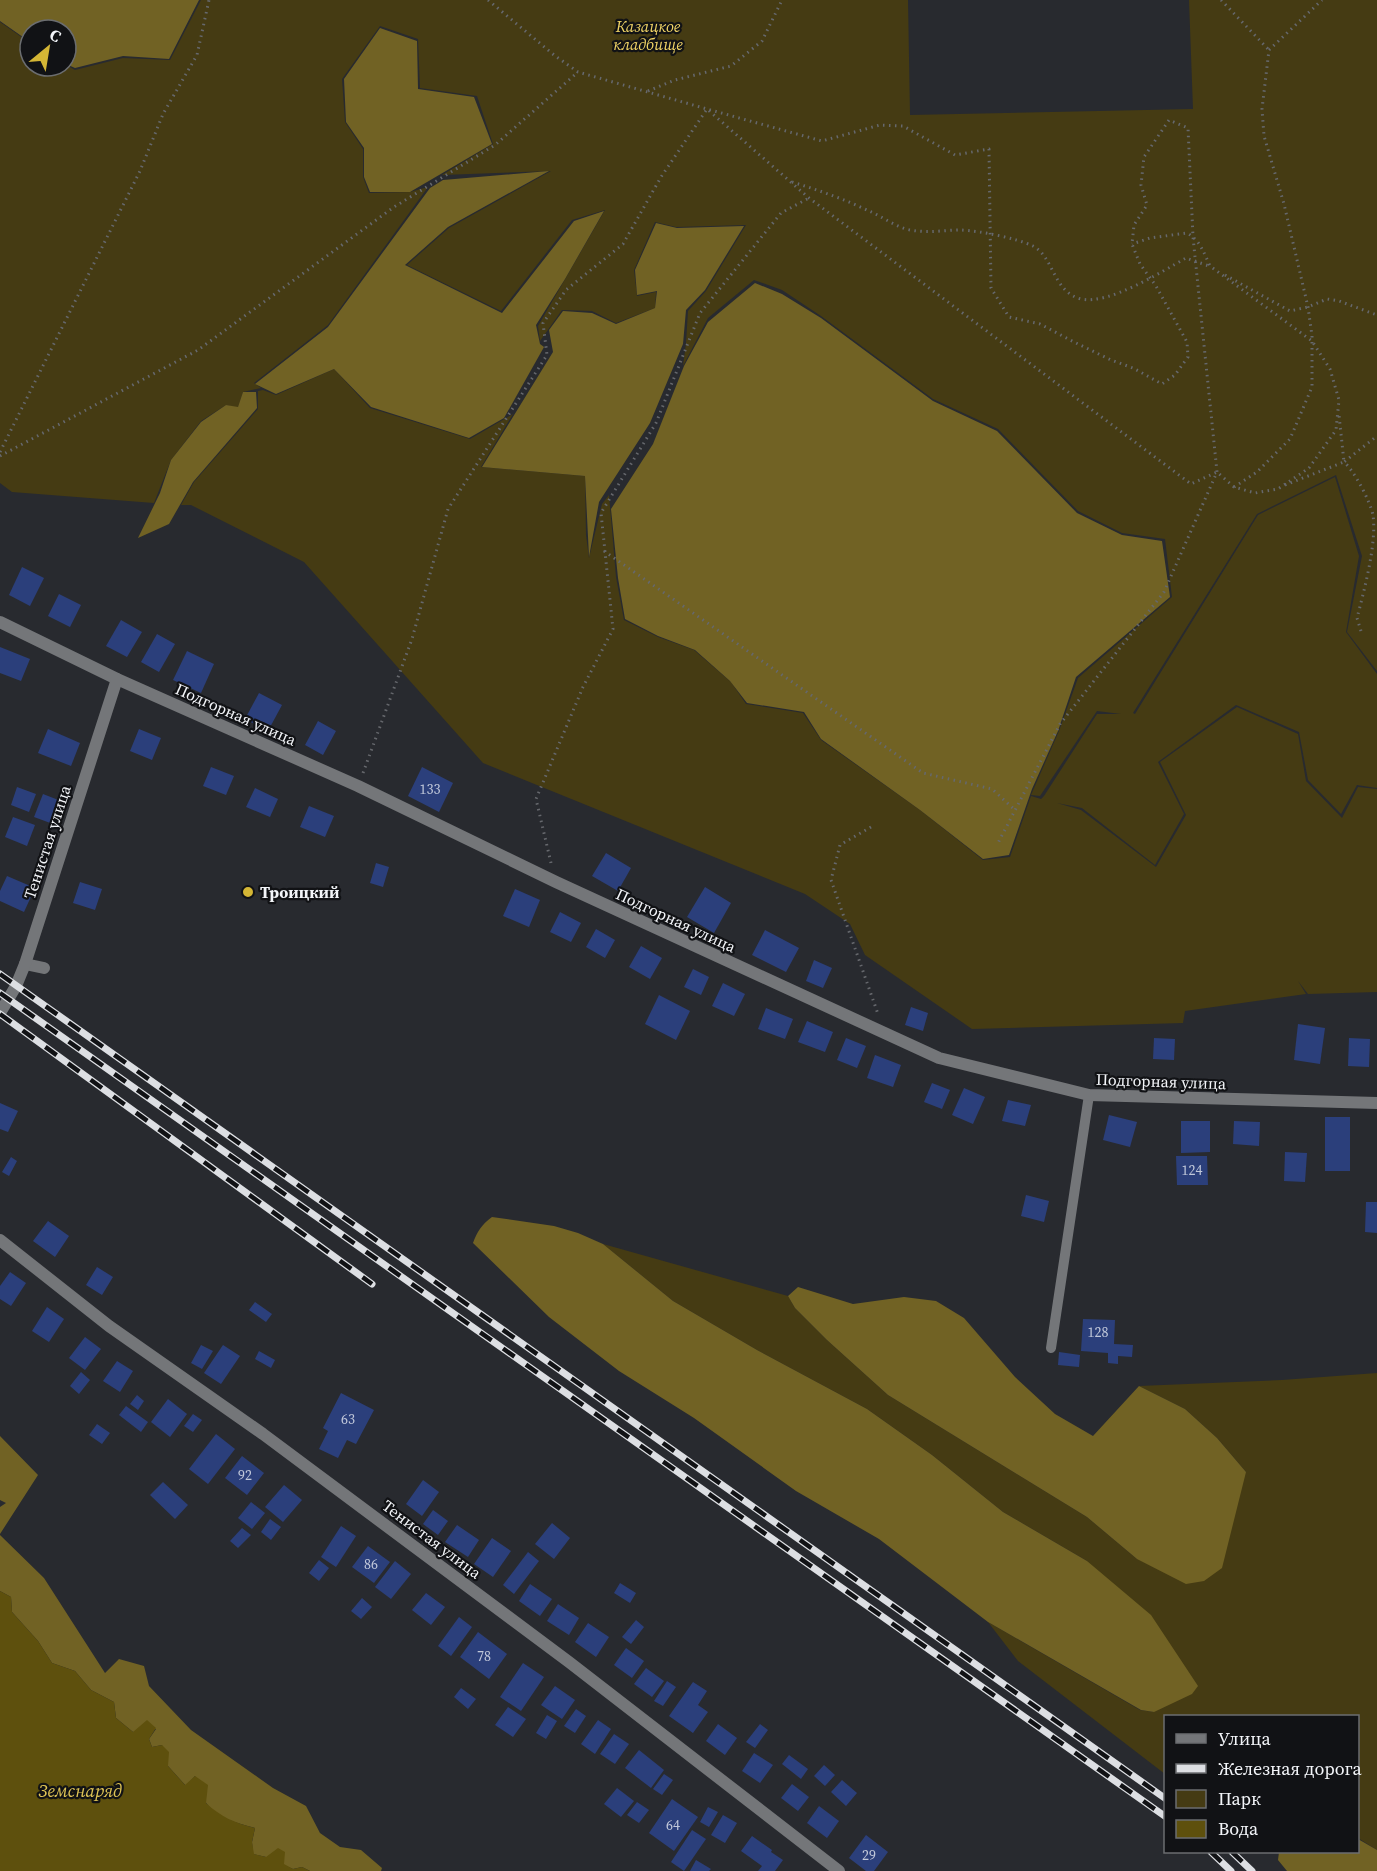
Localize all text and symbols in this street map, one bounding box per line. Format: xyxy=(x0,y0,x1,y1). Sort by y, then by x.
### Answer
park label: Казацкое кладбище xyxy=(613,15,683,55)
north arrow xyxy=(18,18,78,78)
text: С xyxy=(46,23,65,47)
street label: Подгорная улица xyxy=(172,677,301,751)
house number: 133 xyxy=(420,779,441,799)
street label: Тенистая улица xyxy=(18,781,76,902)
place label: Троицкий xyxy=(260,881,340,903)
street label: Подгорная улица xyxy=(612,883,740,958)
marker: Троицкий xyxy=(241,885,255,899)
street label: Подгорная улица xyxy=(1096,1068,1227,1094)
house number: 124 xyxy=(1182,1160,1203,1180)
house number: 128 xyxy=(1088,1322,1109,1342)
house number: 63 xyxy=(341,1409,355,1429)
house number: 92 xyxy=(238,1465,252,1485)
street label: Тенистая улица xyxy=(378,1495,487,1584)
house number: 86 xyxy=(364,1554,378,1574)
house number: 78 xyxy=(477,1646,491,1666)
legend xyxy=(1164,1715,1359,1853)
text: Улица xyxy=(1218,1726,1271,1751)
text: Железная дорога xyxy=(1218,1756,1363,1781)
water label: Земснаряд xyxy=(38,1778,122,1803)
text: Парк xyxy=(1218,1786,1261,1811)
house number: 64 xyxy=(666,1815,680,1835)
text: Вода xyxy=(1218,1816,1259,1841)
house number: 29 xyxy=(862,1845,876,1865)

